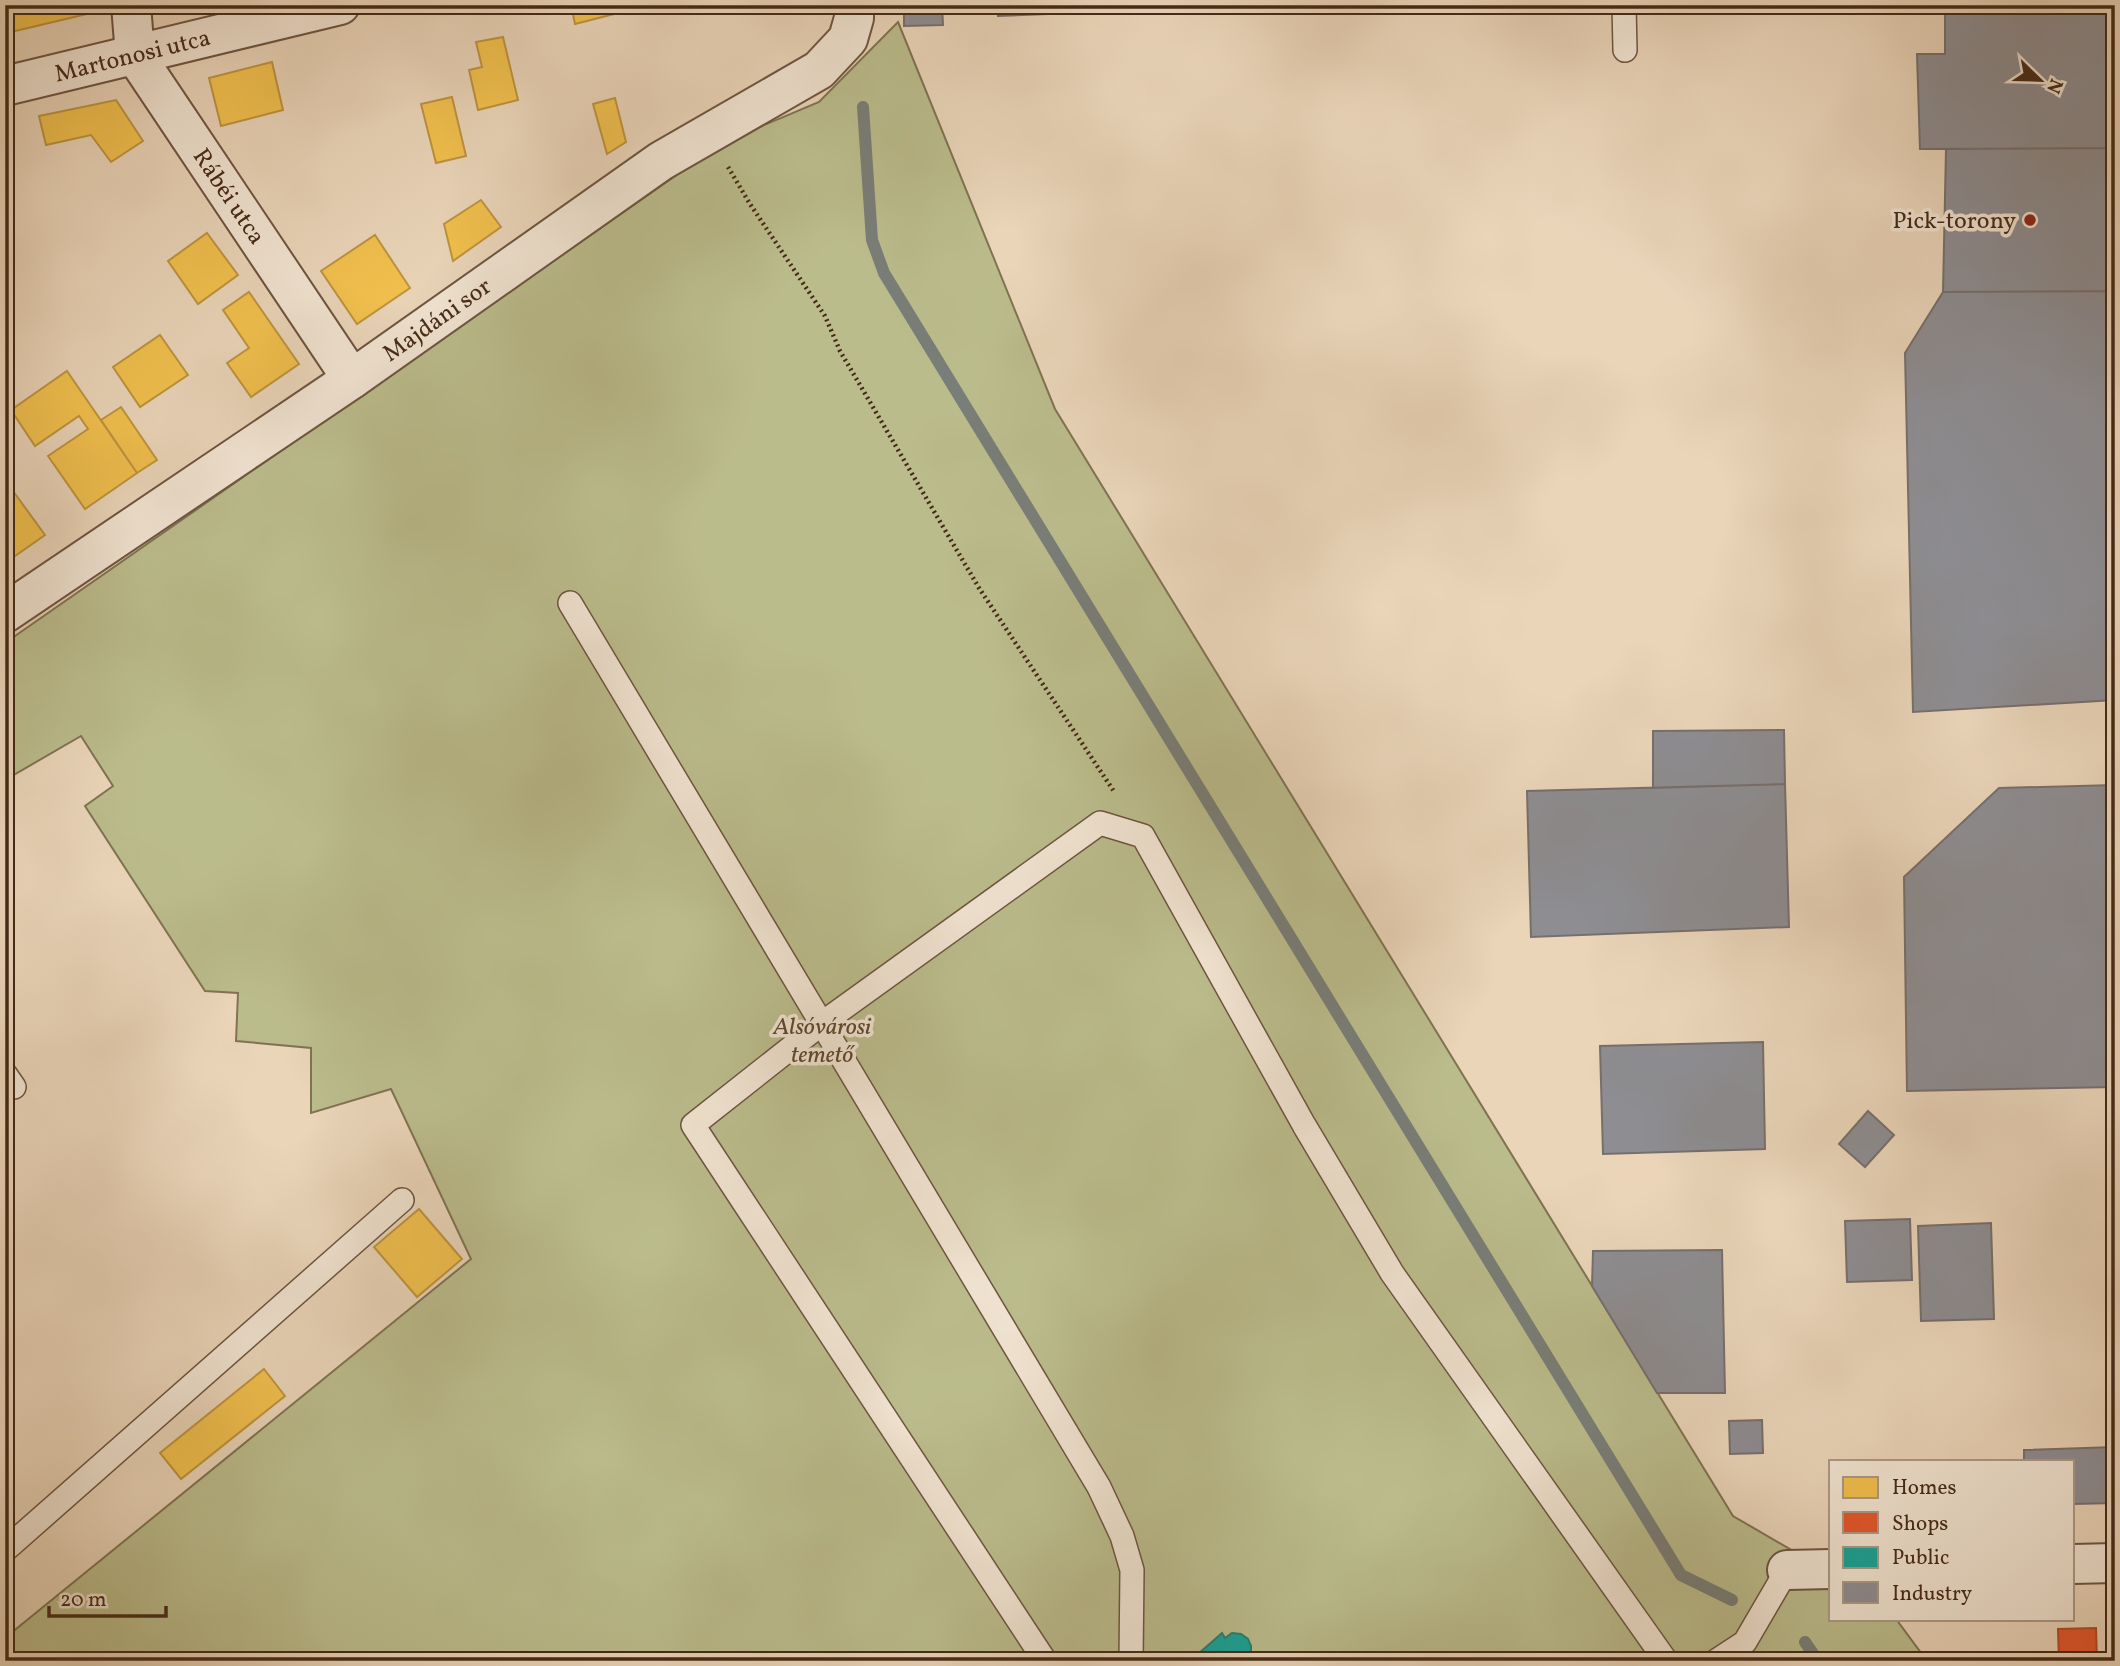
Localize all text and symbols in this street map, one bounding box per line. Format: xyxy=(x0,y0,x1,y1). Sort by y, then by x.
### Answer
street label: Martonosi utca xyxy=(51,22,214,92)
north arrow xyxy=(2004,46,2074,116)
text: N xyxy=(2039,74,2068,97)
street label: Rábéi utca xyxy=(183,142,272,252)
place label: Pick-torony xyxy=(1892,205,2016,239)
marker: Pick-torony xyxy=(2022,212,2038,228)
street label: Majdáni sor xyxy=(376,271,499,371)
park label: Alsóvárosi temető xyxy=(772,1011,872,1073)
legend xyxy=(1829,1460,2074,1620)
text: Homes xyxy=(1892,1474,1957,1503)
text: Shops xyxy=(1892,1510,1948,1539)
text: Public xyxy=(1892,1544,1949,1573)
scale bar xyxy=(49,1575,166,1619)
text: Industry xyxy=(1892,1580,1973,1609)
text: 20 m xyxy=(60,1586,106,1615)

